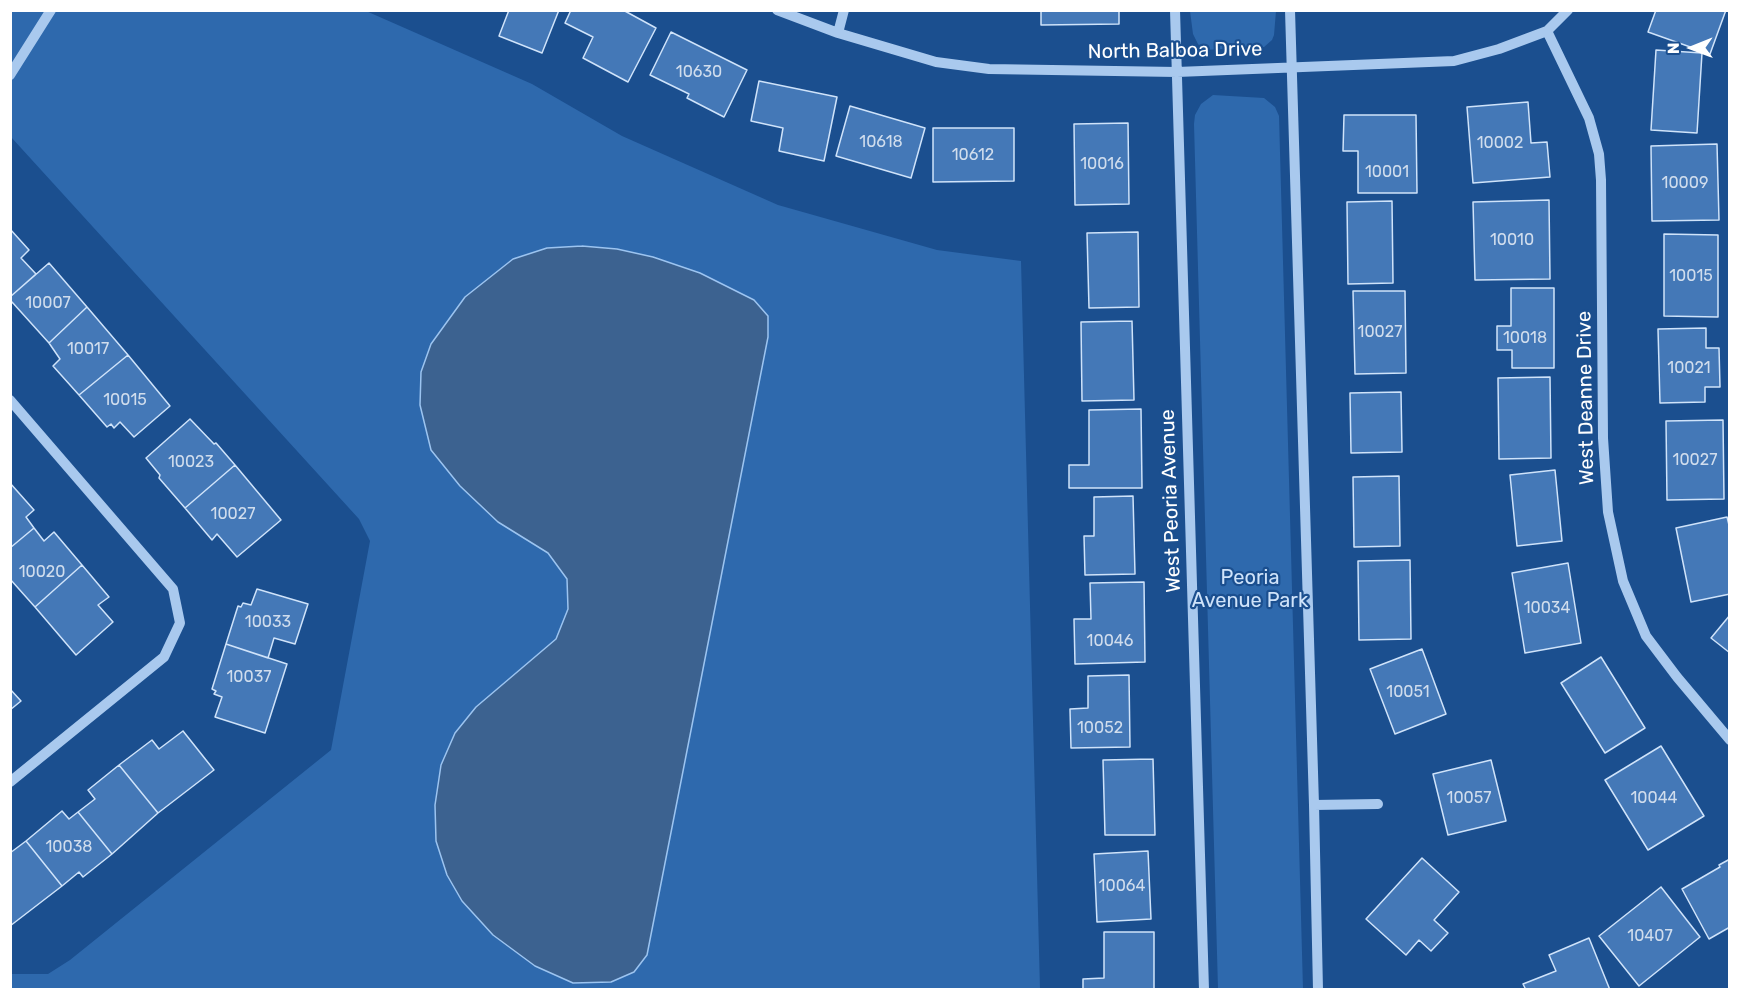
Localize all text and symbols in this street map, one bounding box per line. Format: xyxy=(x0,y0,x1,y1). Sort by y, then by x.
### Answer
north arrow xyxy=(1662,18,1722,78)
street label: North Balboa Drive xyxy=(1088,37,1262,65)
text: N xyxy=(1664,42,1683,54)
house number: 10630 xyxy=(676,62,722,82)
house number: 10618 xyxy=(859,132,903,152)
house number: 10002 xyxy=(1477,133,1523,153)
house number: 10612 xyxy=(952,145,994,165)
house number: 10016 xyxy=(1080,154,1124,174)
house number: 10001 xyxy=(1365,162,1409,182)
house number: 10009 xyxy=(1662,173,1708,193)
house number: 10010 xyxy=(1490,230,1534,250)
house number: 10015 xyxy=(1669,266,1713,286)
house number: 10007 xyxy=(25,293,71,313)
street label: West Deanne Drive xyxy=(1572,311,1600,485)
house number: 10027 xyxy=(1358,322,1402,342)
house number: 10018 xyxy=(1503,328,1547,348)
house number: 10017 xyxy=(67,339,109,359)
house number: 10021 xyxy=(1667,358,1711,378)
house number: 10015 xyxy=(103,390,147,410)
street label: West Peoria Avenue xyxy=(1156,409,1186,593)
house number: 10027 xyxy=(1673,450,1717,470)
house number: 10023 xyxy=(168,452,214,472)
house number: 10027 xyxy=(211,504,255,524)
house number: 10020 xyxy=(19,562,65,582)
park label: Peoria Avenue Park xyxy=(1192,566,1308,613)
house number: 10034 xyxy=(1524,598,1570,618)
house number: 10033 xyxy=(245,612,291,632)
house number: 10046 xyxy=(1087,631,1133,651)
house number: 10037 xyxy=(227,667,271,687)
house number: 10051 xyxy=(1386,682,1430,702)
house number: 10052 xyxy=(1077,718,1123,738)
house number: 10057 xyxy=(1447,788,1491,808)
house number: 10044 xyxy=(1630,788,1678,808)
house number: 10038 xyxy=(46,837,92,857)
house number: 10064 xyxy=(1099,876,1145,896)
house number: 10407 xyxy=(1627,926,1673,946)

